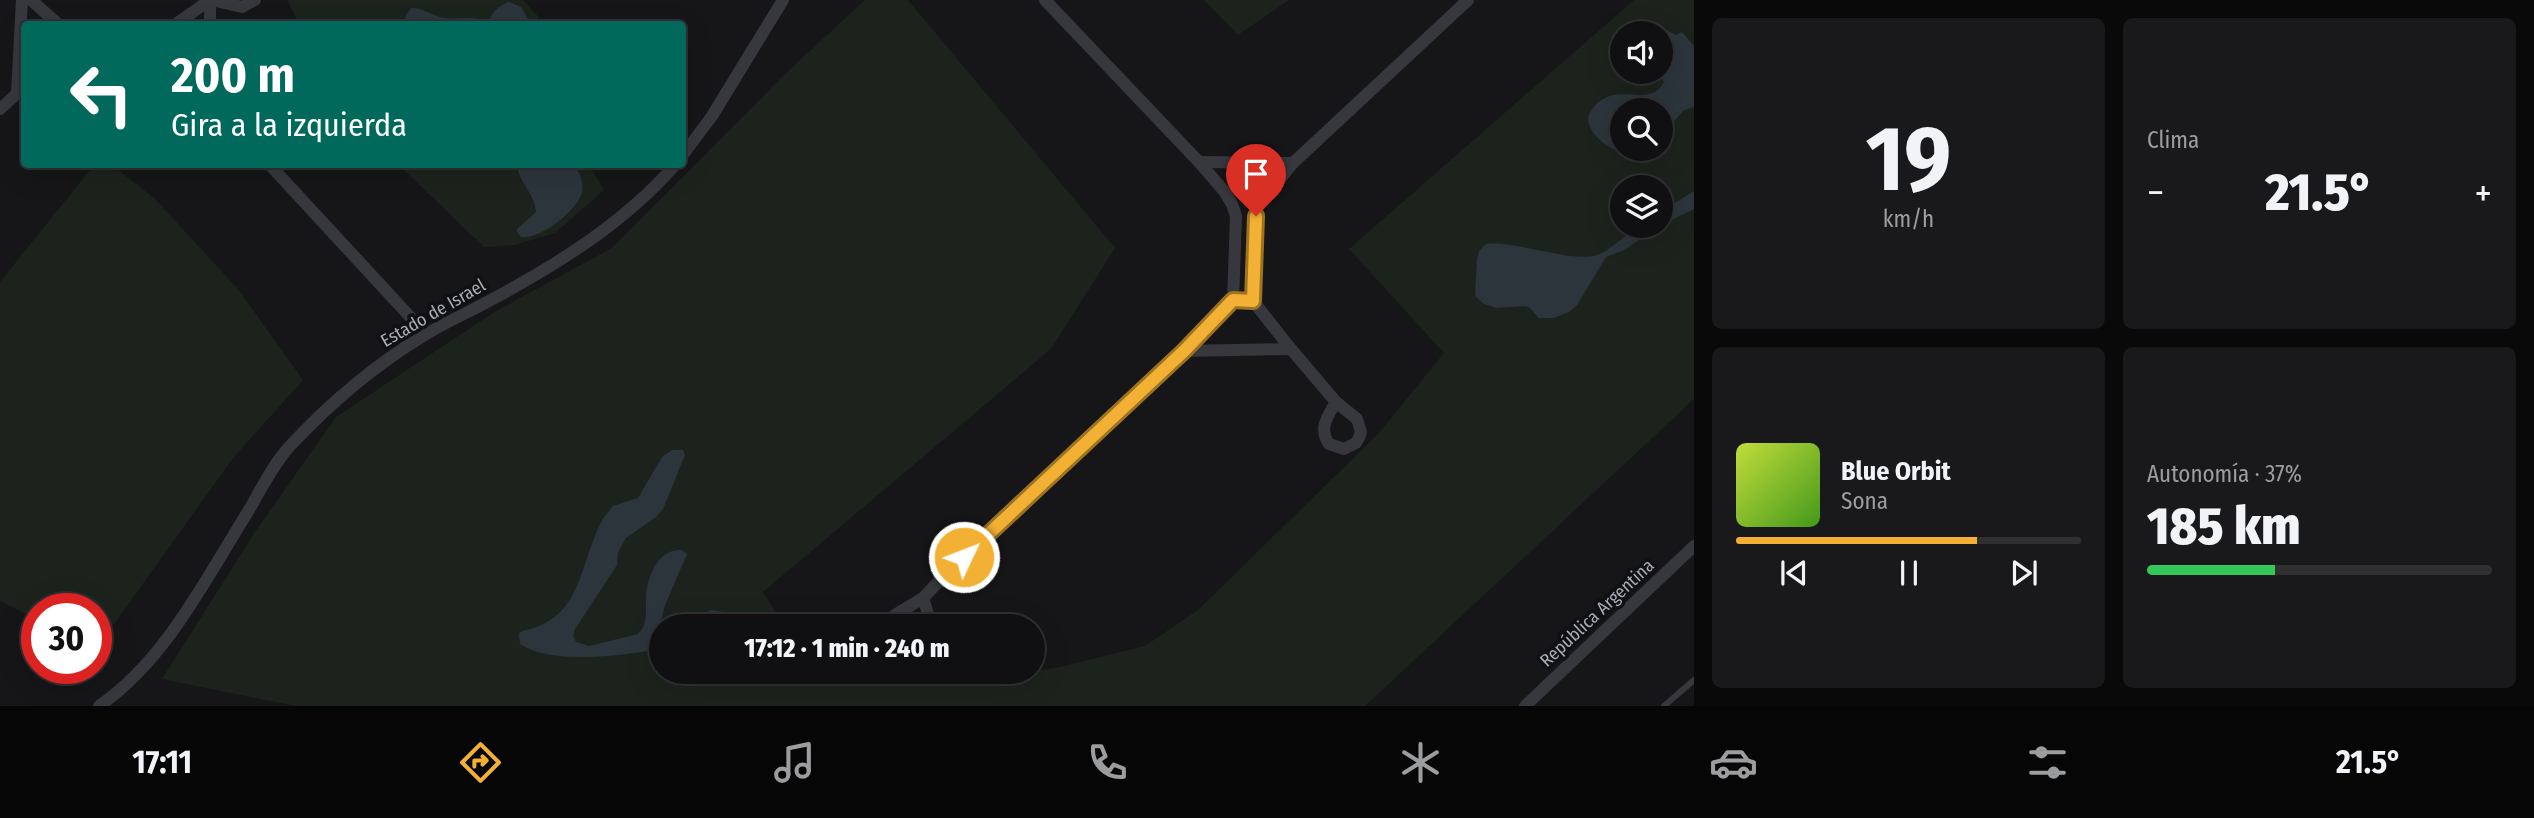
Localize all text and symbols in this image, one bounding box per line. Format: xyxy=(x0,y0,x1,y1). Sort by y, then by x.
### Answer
map controls xyxy=(1610,21,1673,238)
button: sound xyxy=(1610,21,1673,84)
text: 200 m xyxy=(171,46,295,105)
icon: left xyxy=(56,49,147,140)
button: search xyxy=(1610,98,1673,161)
text: 19 xyxy=(1866,105,1951,214)
text: Gira a la izquierda xyxy=(171,106,407,144)
text: Clima xyxy=(2147,126,2199,154)
pin xyxy=(1226,144,1286,216)
icon: arrive xyxy=(1237,155,1275,193)
text: 21.5° xyxy=(2265,161,2374,224)
text: − xyxy=(2147,170,2164,216)
text: + xyxy=(2475,170,2492,216)
button: layers xyxy=(1610,175,1673,238)
text: km/h xyxy=(1883,205,1934,233)
street label: Estado de Israel xyxy=(377,274,490,352)
text: Blue Orbit xyxy=(1841,456,1951,487)
text: Autonomía · 37% xyxy=(2147,460,2302,488)
text: Sona xyxy=(1841,487,1888,515)
text: 185 km xyxy=(2147,495,2301,558)
position arrow xyxy=(927,520,1001,594)
street label: República Argentina xyxy=(1536,554,1659,671)
icon: previous xyxy=(1775,554,1813,592)
icon: pause xyxy=(1890,554,1928,592)
icon: next xyxy=(2005,554,2043,592)
speed limit sign: 30 xyxy=(21,593,112,684)
text: 17:12 · 1 min · 240 m xyxy=(744,633,950,664)
icon: directions xyxy=(456,738,505,787)
icon: music xyxy=(770,738,819,787)
icon: phone xyxy=(1083,738,1132,787)
icon: climate xyxy=(1396,738,1445,787)
icon: car xyxy=(1709,738,1758,787)
icon: filters xyxy=(2023,738,2072,787)
text: 17:11 xyxy=(132,743,192,781)
text: 21.5° xyxy=(2336,743,2402,781)

